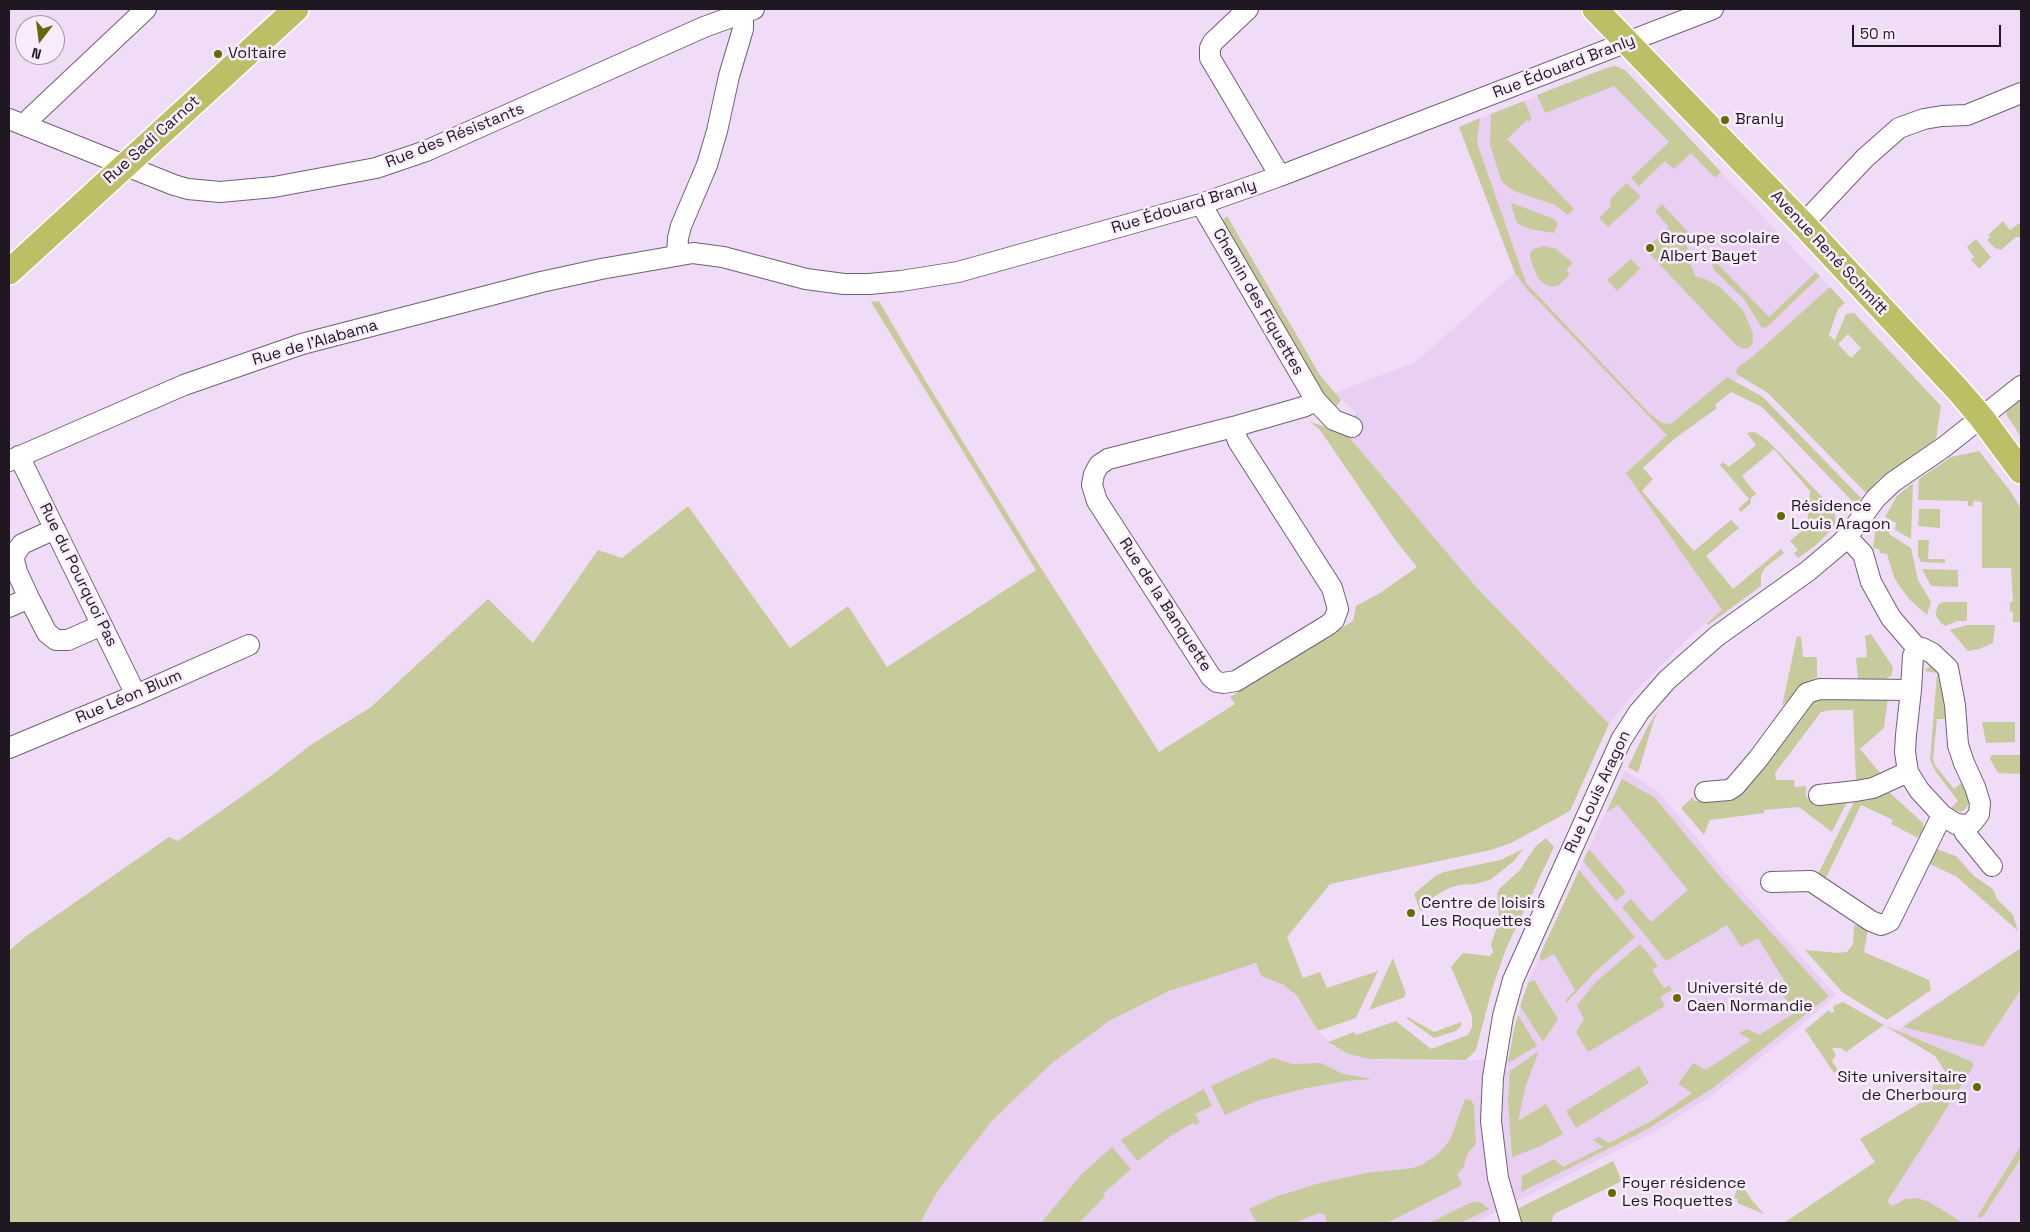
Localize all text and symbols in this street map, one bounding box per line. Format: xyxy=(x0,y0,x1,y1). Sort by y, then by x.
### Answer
north arrow xyxy=(15,15,65,65)
scale bar xyxy=(1855,15,2004,47)
text: 50 m xyxy=(1860,24,1895,43)
street label: Rue Édouard Branly xyxy=(1490,31,1638,103)
text: N xyxy=(30,44,43,63)
place label: Voltaire xyxy=(228,44,287,64)
marker: Voltaire xyxy=(212,48,224,60)
street label: Rue Sadi Carnot xyxy=(100,92,204,188)
street label: Rue des Résistants xyxy=(383,99,527,173)
place label: Branly xyxy=(1735,110,1784,130)
marker: Branly xyxy=(1719,114,1731,126)
street label: Rue Édouard Branly xyxy=(1109,176,1259,238)
street label: Avenue René Schmitt xyxy=(1766,187,1892,319)
street label: Chemin des Fiquettes xyxy=(1208,225,1308,379)
place label: Groupe scolaire Albert Bayet xyxy=(1660,229,1780,267)
marker: Groupe scolaire Albert Bayet xyxy=(1644,242,1656,254)
street label: Rue de l'Alabama xyxy=(250,316,380,370)
place label: Résidence Louis Aragon xyxy=(1791,497,1891,535)
street label: Rue du Pourquoi Pas xyxy=(35,500,121,650)
marker: Résidence Louis Aragon xyxy=(1775,510,1787,522)
street label: Rue de la Banquette xyxy=(1115,534,1215,676)
street label: Rue Léon Blum xyxy=(73,666,185,728)
street label: Rue Louis Aragon xyxy=(1561,728,1635,856)
place label: Centre de loisirs Les Roquettes xyxy=(1421,894,1545,932)
marker: Centre de loisirs Les Roquettes xyxy=(1405,907,1417,919)
place label: Université de Caen Normandie xyxy=(1687,979,1813,1017)
marker: Université de Caen Normandie xyxy=(1671,992,1683,1004)
place label: Site universitaire de Cherbourg xyxy=(1837,1068,1967,1106)
marker: Site universitaire de Cherbourg xyxy=(1971,1081,1983,1093)
place label: Foyer résidence Les Roquettes xyxy=(1622,1174,1746,1212)
marker: Foyer résidence Les Roquettes xyxy=(1606,1187,1618,1199)

